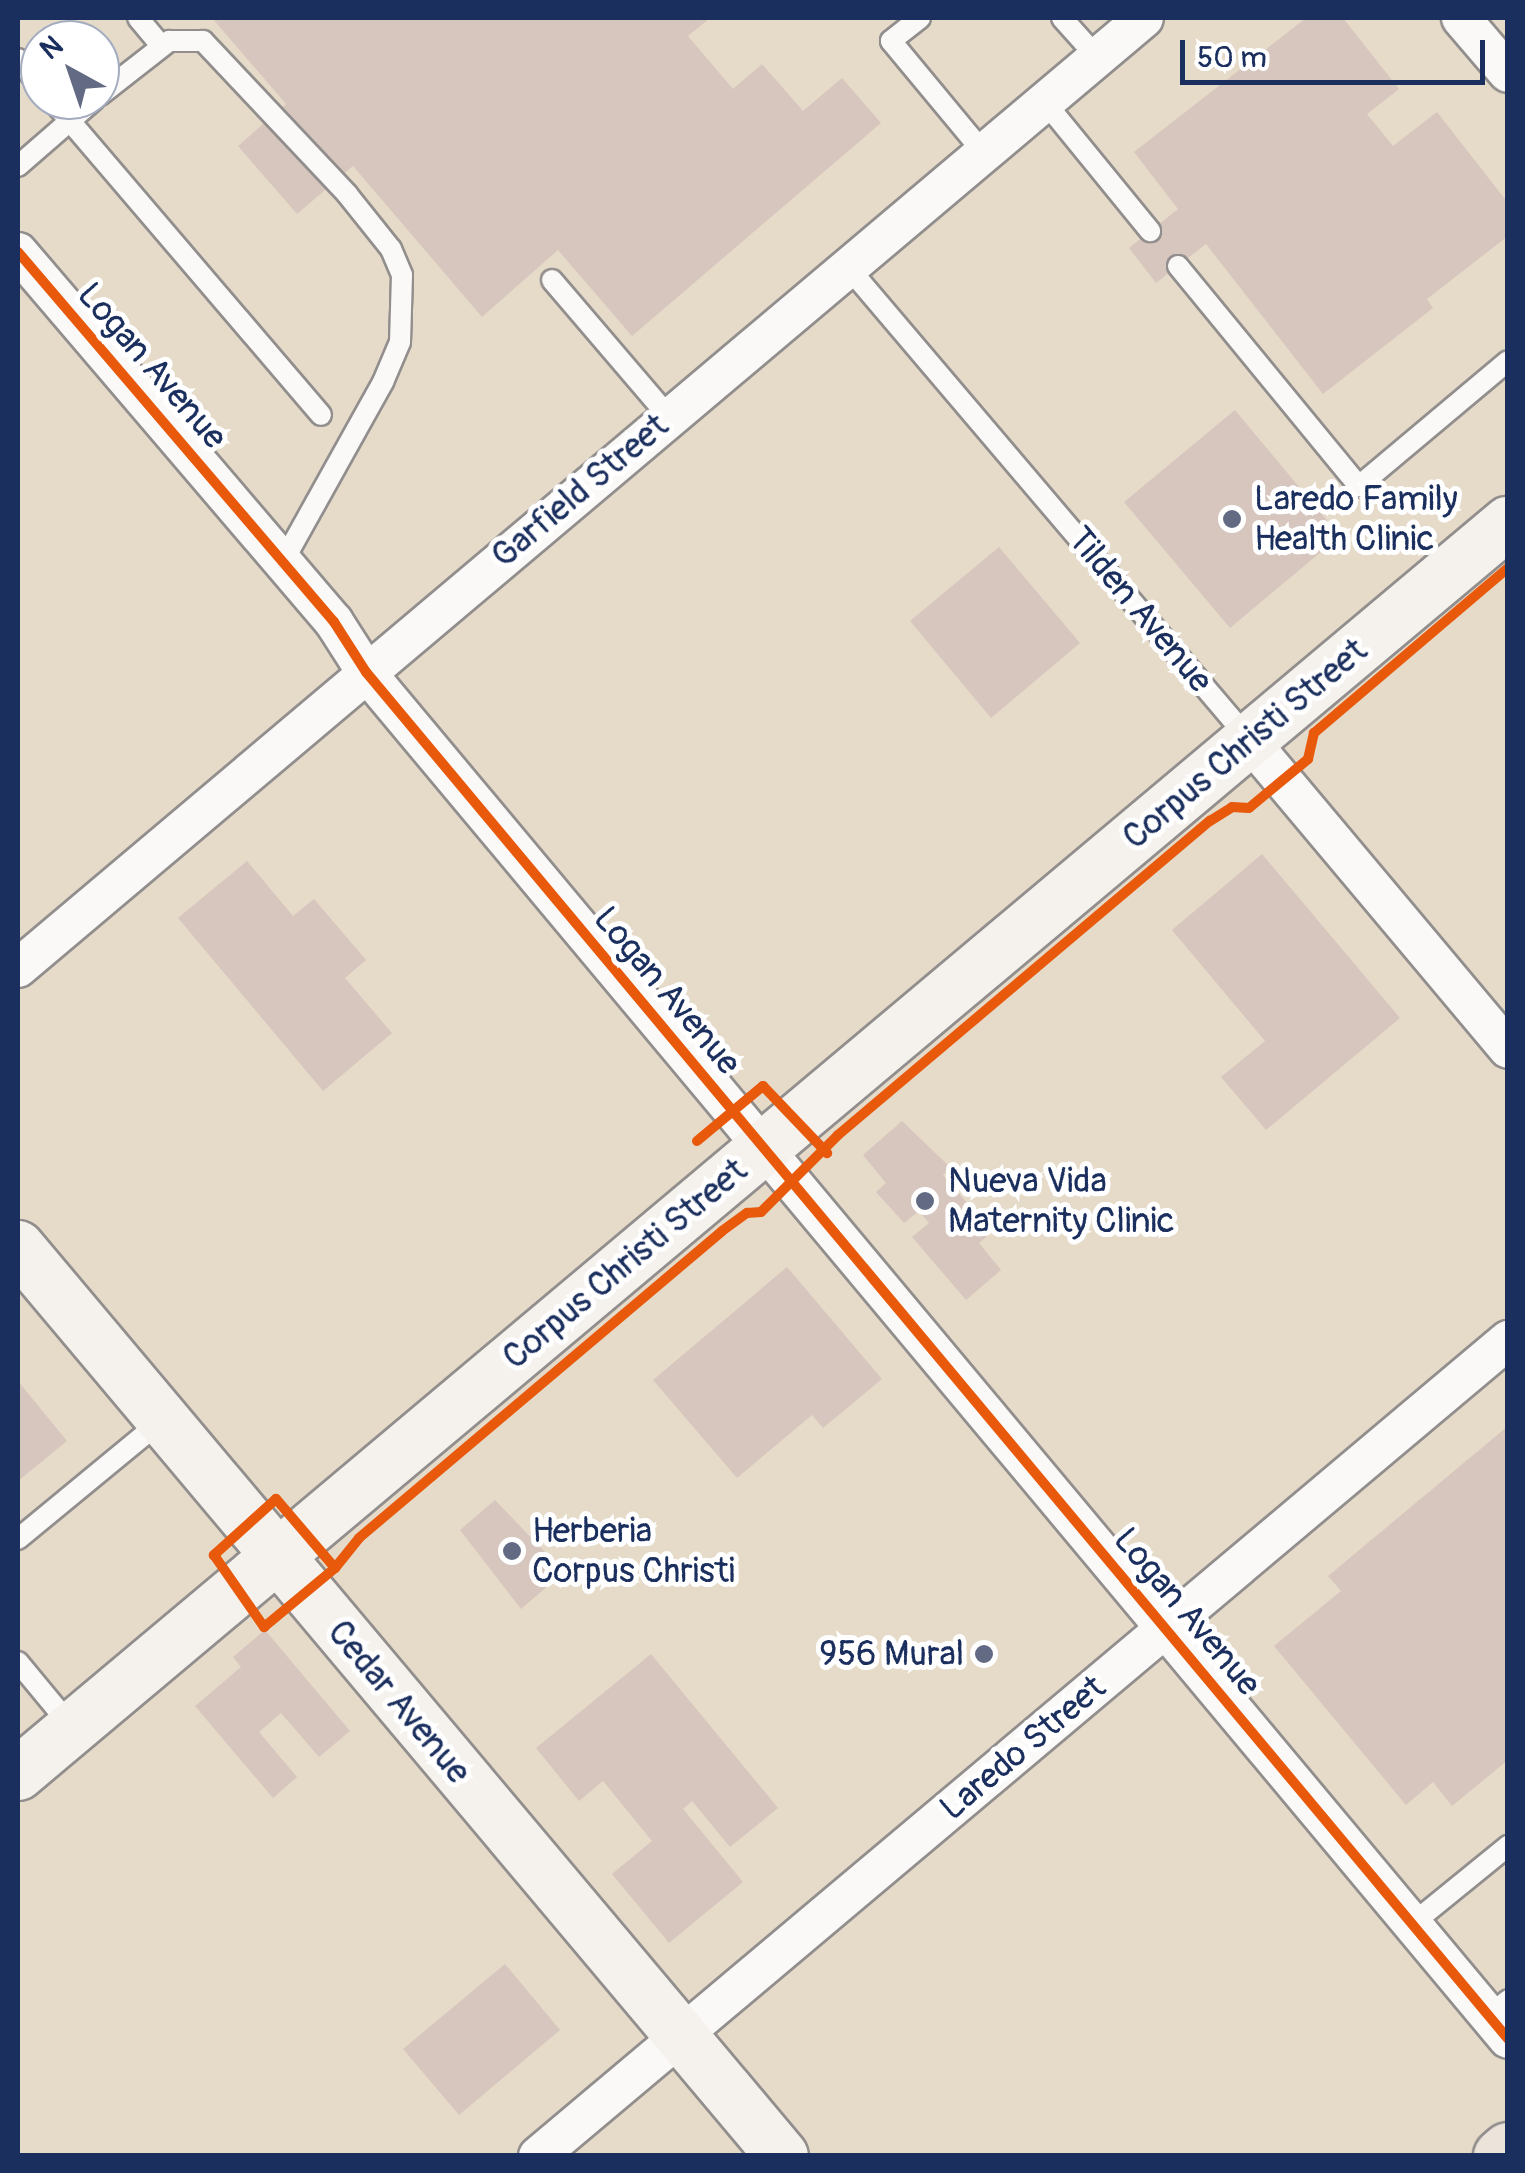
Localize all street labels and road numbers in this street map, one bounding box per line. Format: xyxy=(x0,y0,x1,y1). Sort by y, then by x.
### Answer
street label: Logan Avenue xyxy=(68,274,236,458)
street label: Garfield Street xyxy=(483,405,677,577)
street label: Tilden Avenue xyxy=(1059,519,1221,701)
street label: Corpus Christi Street xyxy=(1114,630,1376,858)
street label: Logan Avenue xyxy=(585,898,749,1084)
street label: Corpus Christi Street xyxy=(494,1150,756,1378)
street label: Logan Avenue xyxy=(1105,1519,1269,1705)
street label: Cedar Avenue xyxy=(319,1612,479,1792)
street label: Laredo Street xyxy=(932,1667,1114,1829)

